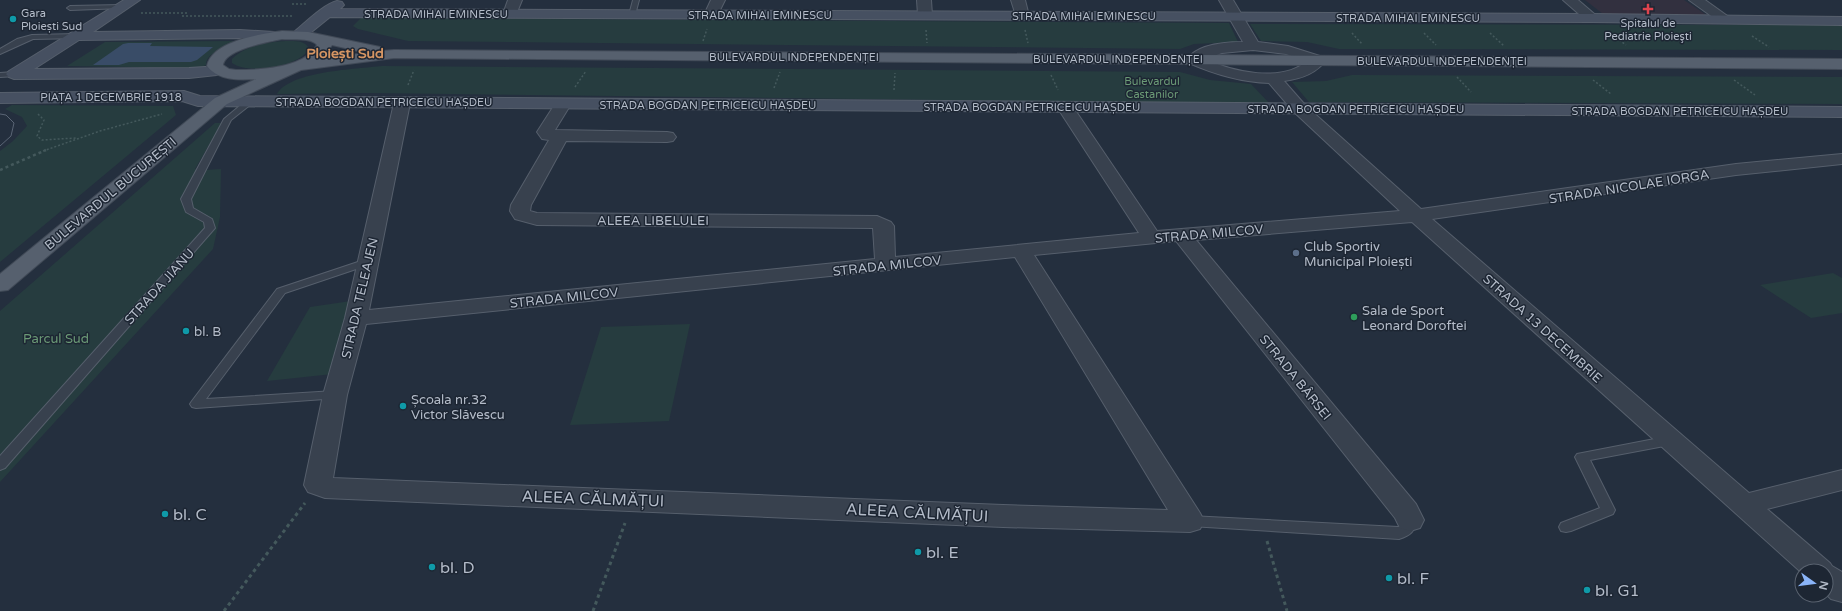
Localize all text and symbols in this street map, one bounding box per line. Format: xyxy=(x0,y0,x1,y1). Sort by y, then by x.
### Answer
marker: Spitalul de Pediatrie Ploieşti xyxy=(1642,3,1654,15)
place label: Gara Ploiești Sud xyxy=(21,7,82,33)
street label: STRADA MIHAI EMINESCU xyxy=(364,8,508,21)
street label: STRADA MIHAI EMINESCU xyxy=(688,9,832,22)
street label: STRADA MIHAI EMINESCU xyxy=(1012,10,1156,23)
street label: STRADA MIHAI EMINESCU xyxy=(1336,12,1480,25)
marker: Gara Ploiești Sud xyxy=(8,14,18,24)
place label: Spitalul de Pediatrie Ploieşti xyxy=(1604,17,1692,43)
district label: Ploiești Sud xyxy=(306,45,384,62)
street label: BULEVARDUL INDEPENDENȚEI xyxy=(709,51,879,64)
street label: BULEVARDUL INDEPENDENȚEI xyxy=(1033,53,1203,66)
street label: BULEVARDUL INDEPENDENȚEI xyxy=(1357,55,1527,68)
park label: Bulevardul Castanilor xyxy=(1124,75,1180,101)
street label: PIAȚA 1 DECEMBRIE 1918 xyxy=(40,91,182,104)
street label: STRADA BOGDAN PETRICEICU HAȘDEU xyxy=(276,96,492,109)
street label: STRADA BOGDAN PETRICEICU HAȘDEU xyxy=(600,99,816,112)
street label: STRADA BOGDAN PETRICEICU HAȘDEU xyxy=(924,101,1140,114)
street label: STRADA BOGDAN PETRICEICU HAȘDEU xyxy=(1248,103,1464,116)
street label: STRADA BOGDAN PETRICEICU HAȘDEU xyxy=(1572,105,1788,118)
street label: BULEVARDUL BUCUREȘTI xyxy=(42,134,180,254)
street label: STRADA NICOLAE IORGA xyxy=(1548,166,1711,208)
street label: ALEEA LIBELULEI xyxy=(597,213,709,229)
street label: STRADA MILCOV xyxy=(1154,221,1264,247)
street label: STRADA TELEAJEN xyxy=(338,236,382,360)
place label: Club Sportiv Municipal Ploiești xyxy=(1304,239,1413,270)
street label: STRADA JIANU xyxy=(121,245,198,328)
marker: Club Sportiv Municipal Ploiești xyxy=(1291,248,1301,258)
street label: STRADA MILCOV xyxy=(832,252,942,280)
street label: STRADA 13 DECEMBRIE xyxy=(1479,271,1605,387)
street label: STRADA MILCOV xyxy=(509,284,619,312)
place label: Sala de Sport Leonard Doroftei xyxy=(1362,303,1467,334)
marker: Sala de Sport Leonard Doroftei xyxy=(1349,312,1359,322)
place label: bl. B xyxy=(194,324,221,340)
marker: bl. B xyxy=(181,326,191,336)
park label: Parcul Sud xyxy=(23,331,89,347)
street label: STRADA BÂRSEI xyxy=(1256,332,1334,423)
place label: Școala nr.32 Victor Slăvescu xyxy=(411,392,505,423)
marker: Școala nr.32 Victor Slăvescu xyxy=(398,401,408,411)
street label: ALEEA CĂLMĂȚUI xyxy=(521,487,665,511)
street label: ALEEA CĂLMĂȚUI xyxy=(845,499,989,527)
place label: bl. C xyxy=(173,505,207,525)
marker: bl. C xyxy=(160,509,170,519)
place label: bl. E xyxy=(926,543,959,563)
marker: bl. E xyxy=(913,547,923,557)
place label: bl. D xyxy=(440,558,474,578)
marker: bl. D xyxy=(427,562,437,572)
north arrow xyxy=(1794,563,1834,603)
place label: bl. F xyxy=(1397,569,1429,589)
marker: bl. F xyxy=(1384,573,1394,583)
text: N xyxy=(1816,579,1831,591)
place label: bl. G1 xyxy=(1595,581,1640,601)
marker: bl. G1 xyxy=(1582,585,1592,595)

